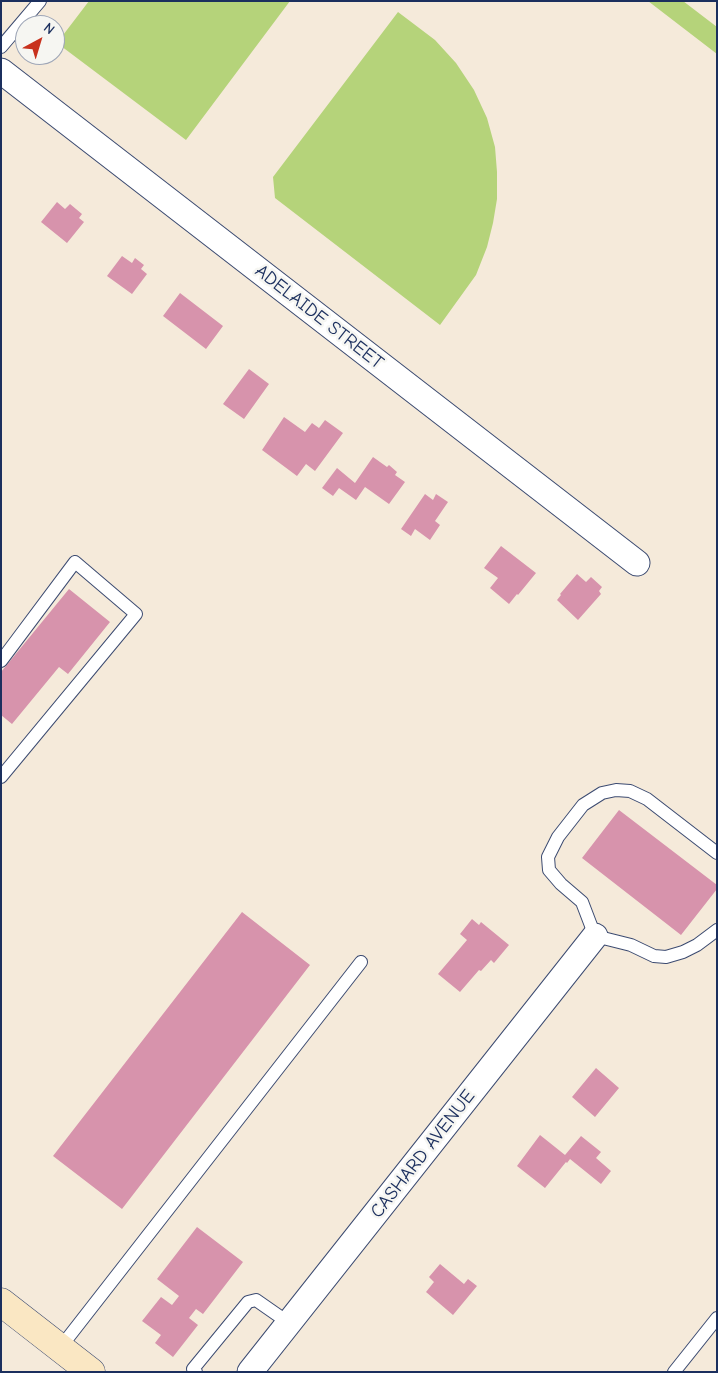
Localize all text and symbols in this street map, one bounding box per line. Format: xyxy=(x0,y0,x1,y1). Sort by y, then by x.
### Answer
north arrow xyxy=(15,15,65,65)
text: N xyxy=(40,19,58,38)
street label: ADELAIDE STREET xyxy=(250,260,388,374)
street label: CASHARD AVENUE xyxy=(366,1085,480,1223)

